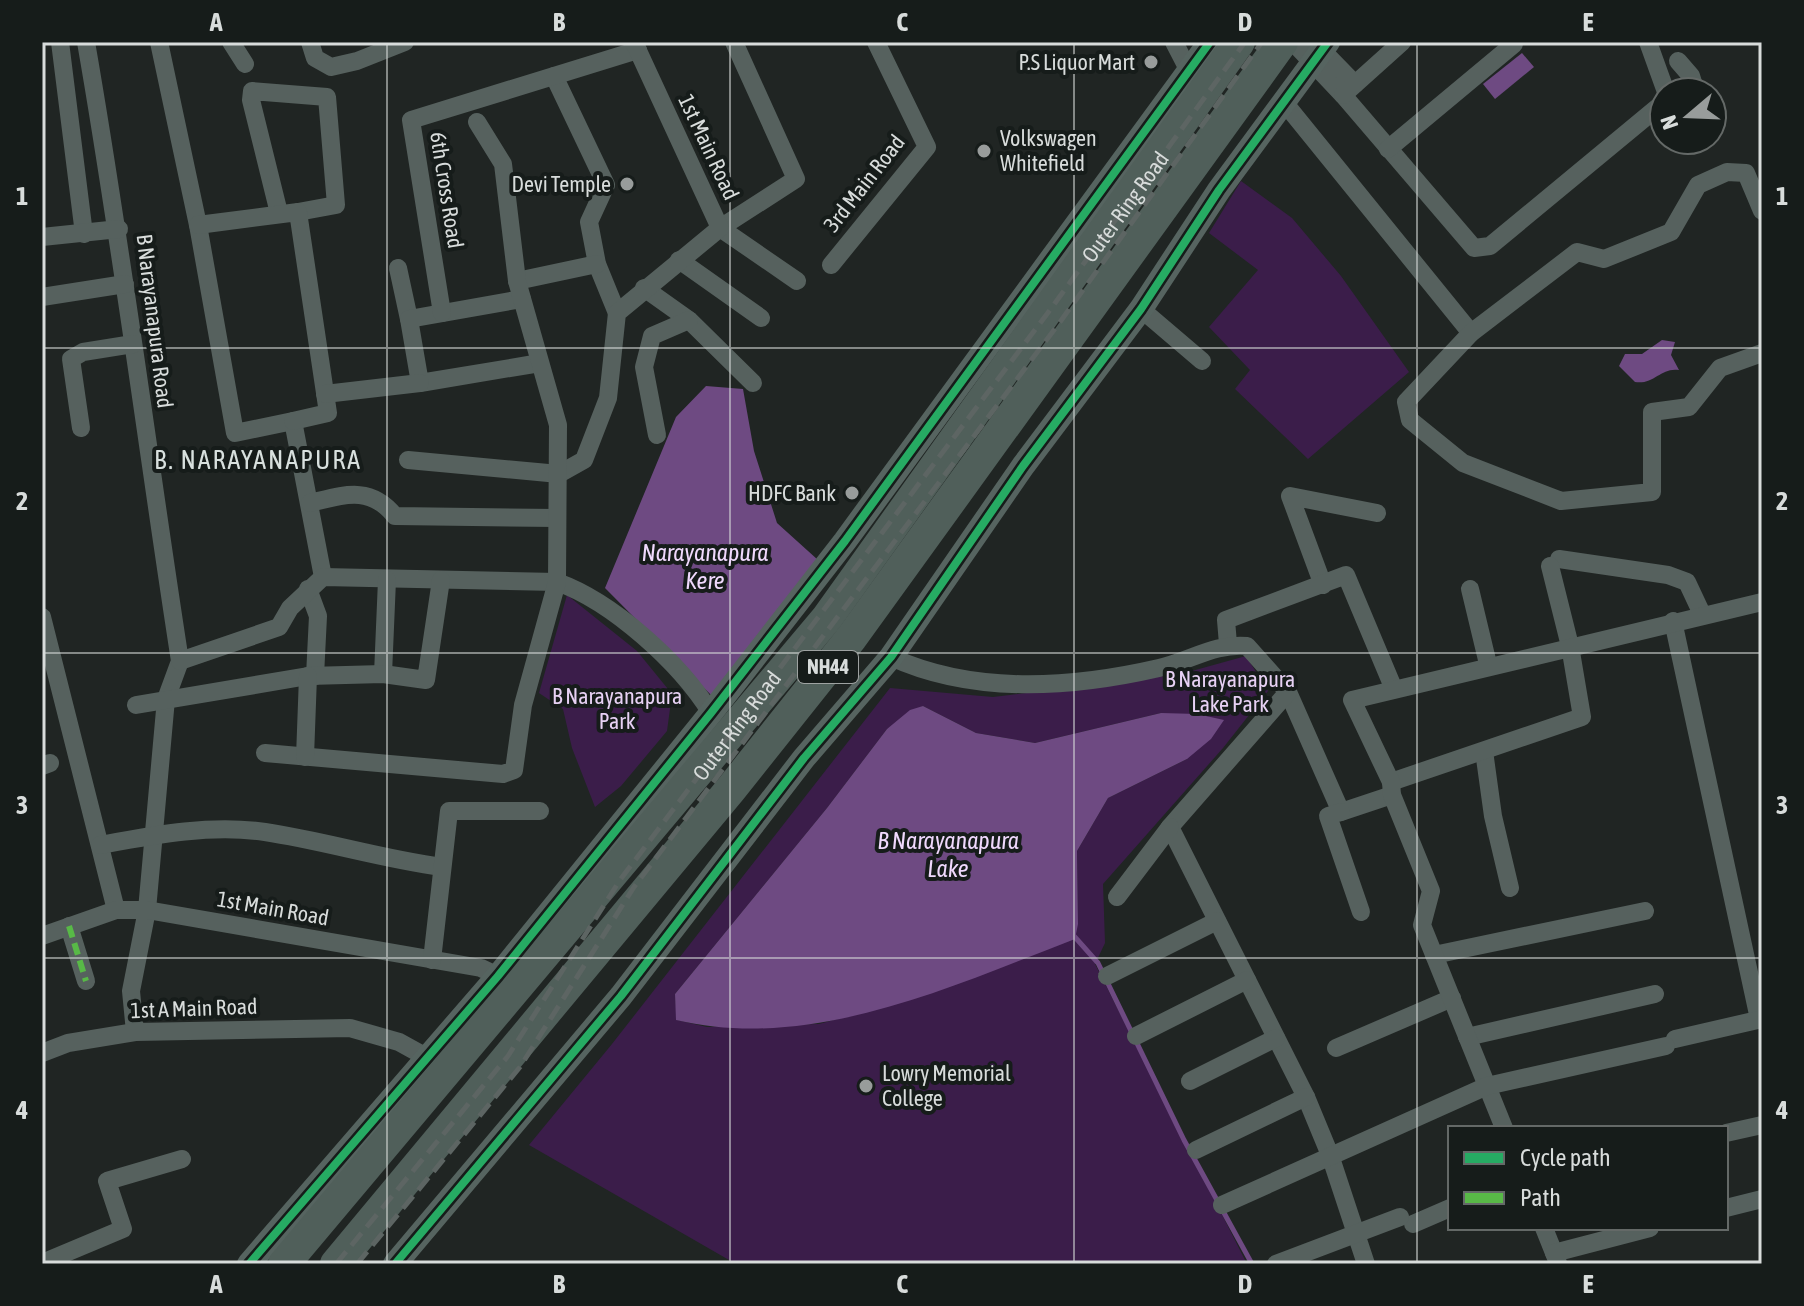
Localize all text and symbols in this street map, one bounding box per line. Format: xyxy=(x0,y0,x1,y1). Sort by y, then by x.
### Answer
text: A xyxy=(209,7,223,37)
text: B xyxy=(553,7,566,37)
text: C xyxy=(896,7,908,37)
text: D xyxy=(1238,7,1252,37)
text: E xyxy=(1582,7,1594,37)
place label: P.S Liquor Mart xyxy=(1018,49,1135,75)
marker: P.S Liquor Mart xyxy=(1142,53,1160,71)
north arrow xyxy=(1648,76,1728,156)
street label: 1st Main Road xyxy=(673,90,745,204)
text: N xyxy=(1655,112,1683,133)
place label: Volkswagen Whitefield xyxy=(1000,125,1097,176)
street label: 3rd Main Road xyxy=(818,129,910,237)
street label: 6th Cross Road xyxy=(425,130,469,250)
marker: Volkswagen Whitefield xyxy=(975,142,993,160)
street label: Outer Ring Road xyxy=(1076,147,1174,267)
place label: Devi Temple xyxy=(512,171,611,197)
marker: Devi Temple xyxy=(618,175,636,193)
text: 1 xyxy=(16,181,28,211)
text: 1 xyxy=(1776,181,1788,211)
street label: B Narayanapura Road xyxy=(131,232,179,410)
district label: B. NARAYANAPURA xyxy=(154,445,362,475)
place label: HDFC Bank xyxy=(748,480,836,506)
marker: HDFC Bank xyxy=(843,484,861,502)
text: 2 xyxy=(16,486,28,516)
text: 2 xyxy=(1776,486,1788,516)
water label: Narayanapura Kere xyxy=(642,539,768,594)
road number: NH44 xyxy=(798,651,858,683)
street label: Outer Ring Road xyxy=(687,666,786,785)
park label: B Narayanapura Lake Park xyxy=(1165,666,1295,717)
park label: B Narayanapura Park xyxy=(552,683,682,734)
text: 3 xyxy=(16,790,28,820)
text: 3 xyxy=(1776,790,1788,820)
water label: B Narayanapura Lake xyxy=(877,827,1019,882)
street label: 1st Main Road xyxy=(215,885,331,931)
street label: 1st A Main Road xyxy=(130,993,258,1023)
place label: Lowry Memorial College xyxy=(882,1060,1011,1111)
marker: Lowry Memorial College xyxy=(857,1077,875,1095)
text: 4 xyxy=(15,1095,28,1125)
text: 4 xyxy=(1775,1095,1788,1125)
legend xyxy=(1448,1126,1728,1230)
text: Cycle path xyxy=(1520,1144,1611,1171)
text: Path xyxy=(1520,1184,1561,1211)
text: A xyxy=(209,1269,223,1299)
text: B xyxy=(553,1269,566,1299)
text: C xyxy=(896,1269,908,1299)
text: D xyxy=(1238,1269,1252,1299)
text: E xyxy=(1582,1269,1594,1299)

